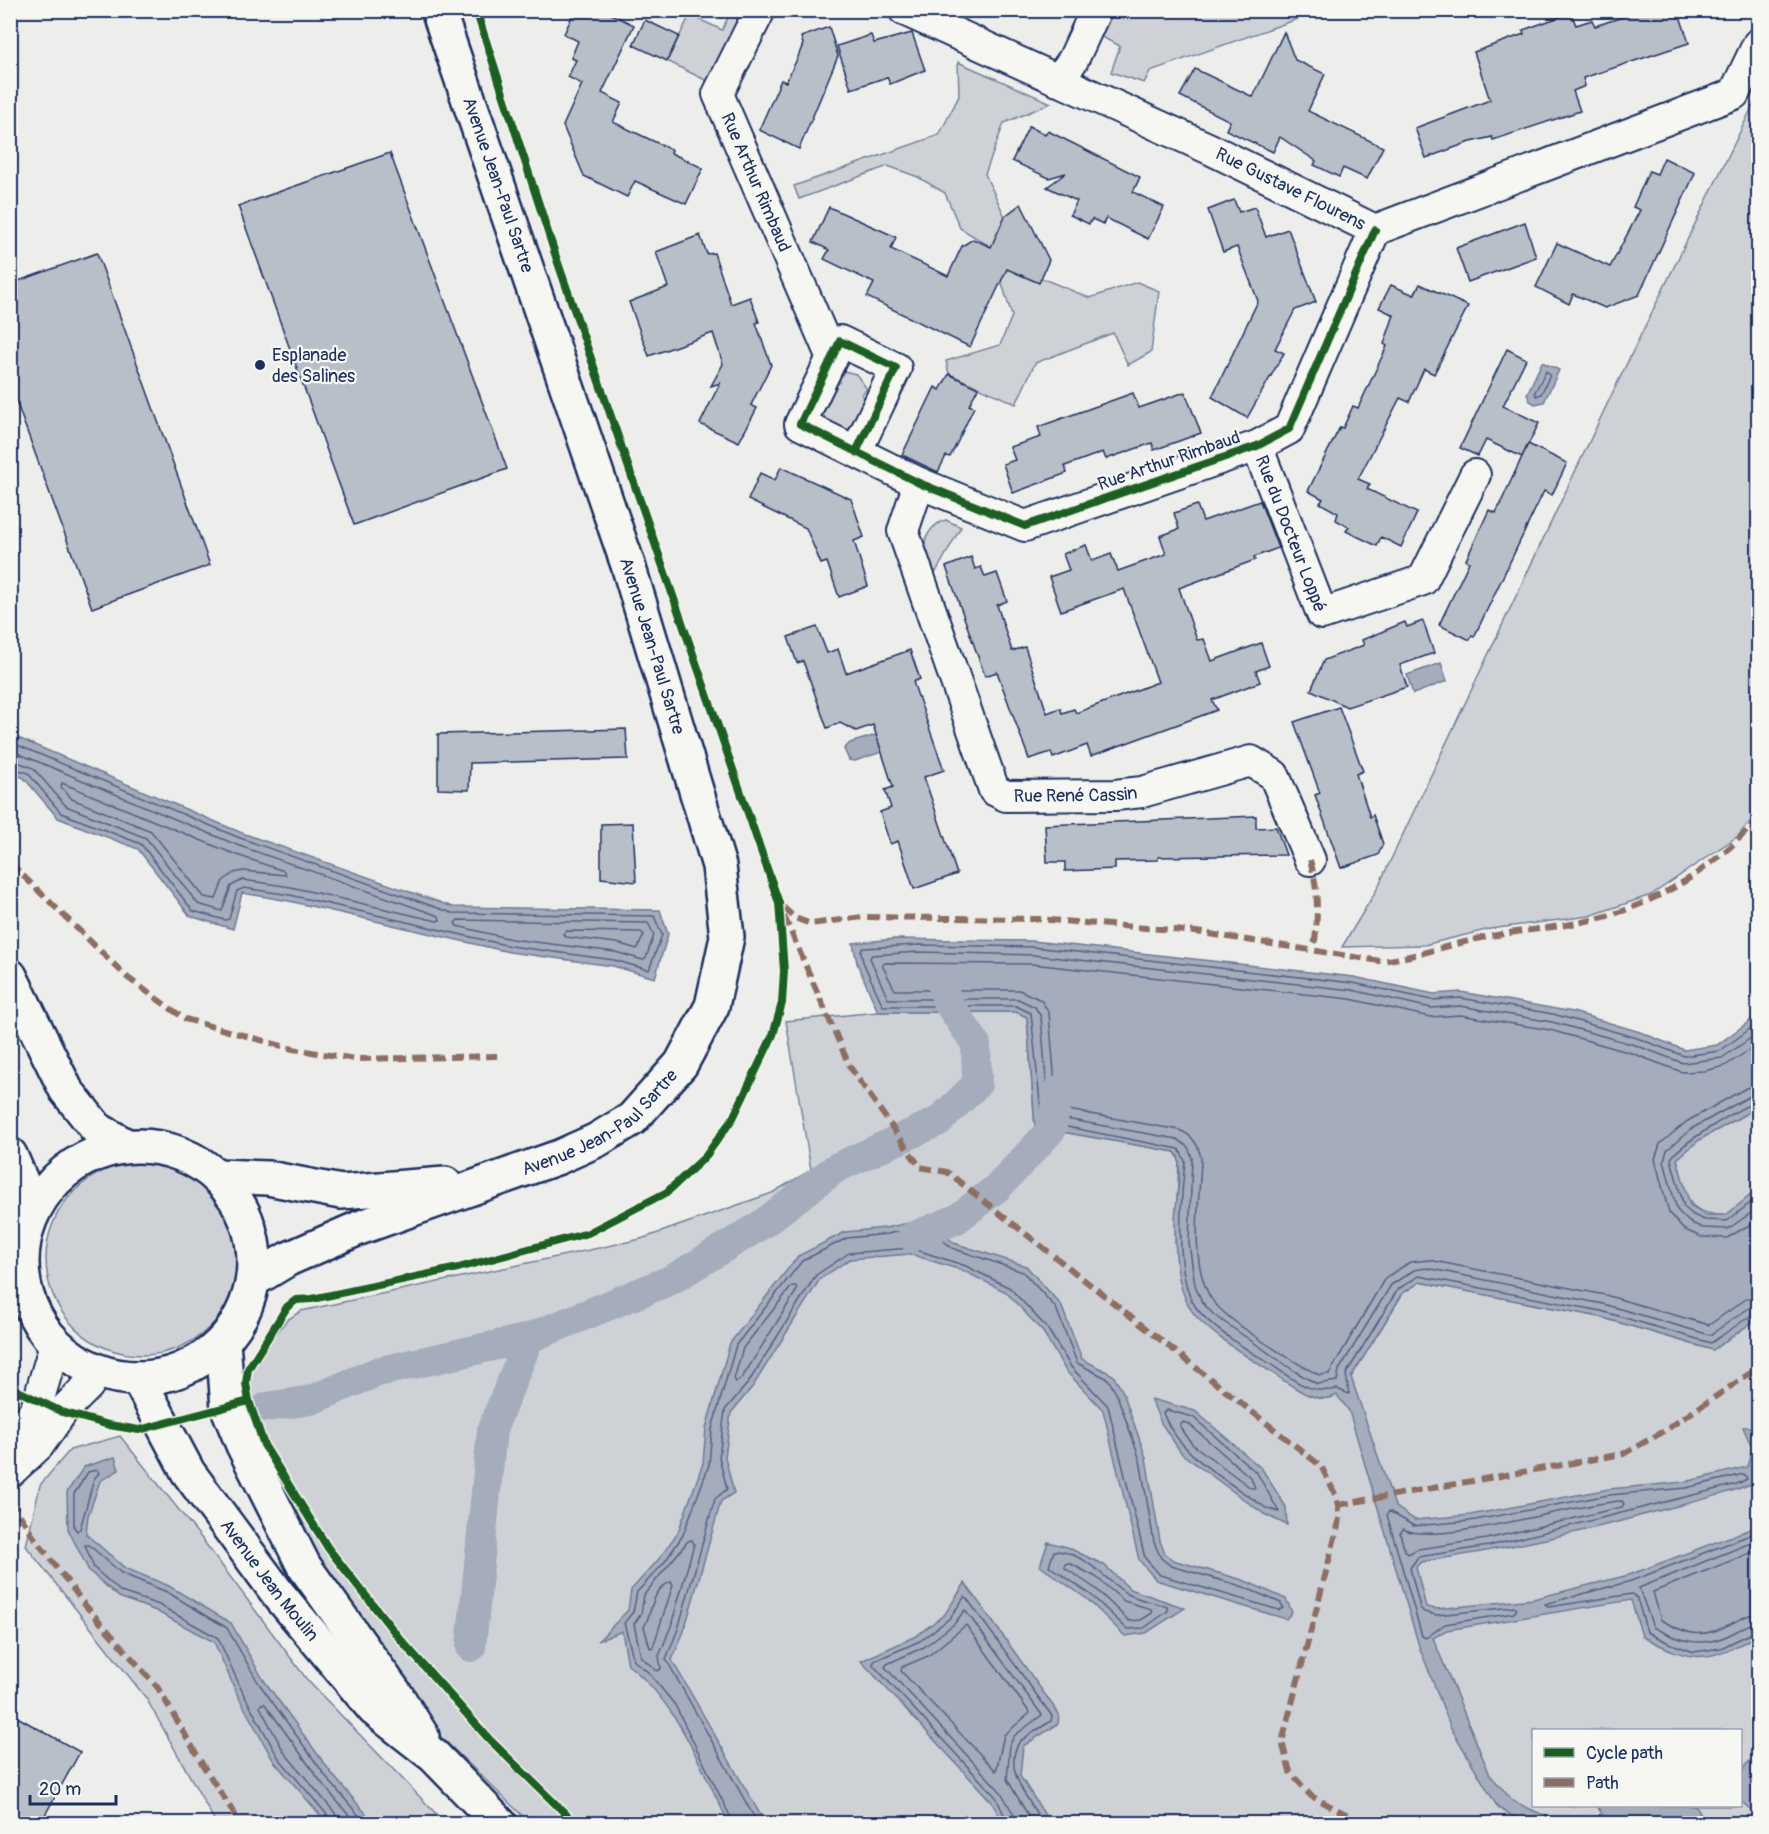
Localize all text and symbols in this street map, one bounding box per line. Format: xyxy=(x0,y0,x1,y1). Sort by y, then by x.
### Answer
street label: Avenue Jean-Paul Sartre xyxy=(457,94,539,276)
street label: Rue Arthur Rimbaud xyxy=(716,109,796,255)
street label: Rue Gustave Flourens xyxy=(1212,142,1369,235)
place label: Esplanade des Salines xyxy=(272,344,355,388)
marker: Esplanade des Salines xyxy=(253,358,267,372)
street label: Rue Arthur Rimbaud xyxy=(1095,426,1243,496)
street label: Rue du Docteur Loppé xyxy=(1250,452,1332,615)
street label: Avenue Jean-Paul Sartre xyxy=(614,555,690,737)
street label: Rue René Cassin xyxy=(1013,781,1138,807)
street label: Avenue Jean-Paul Sartre xyxy=(519,1064,683,1181)
street label: Avenue Jean Moulin xyxy=(215,1515,324,1646)
legend xyxy=(1532,1729,1742,1807)
text: Cycle path xyxy=(1586,1742,1663,1765)
scale bar xyxy=(30,1768,116,1806)
text: Path xyxy=(1586,1772,1619,1795)
text: 20 m xyxy=(39,1778,81,1801)

